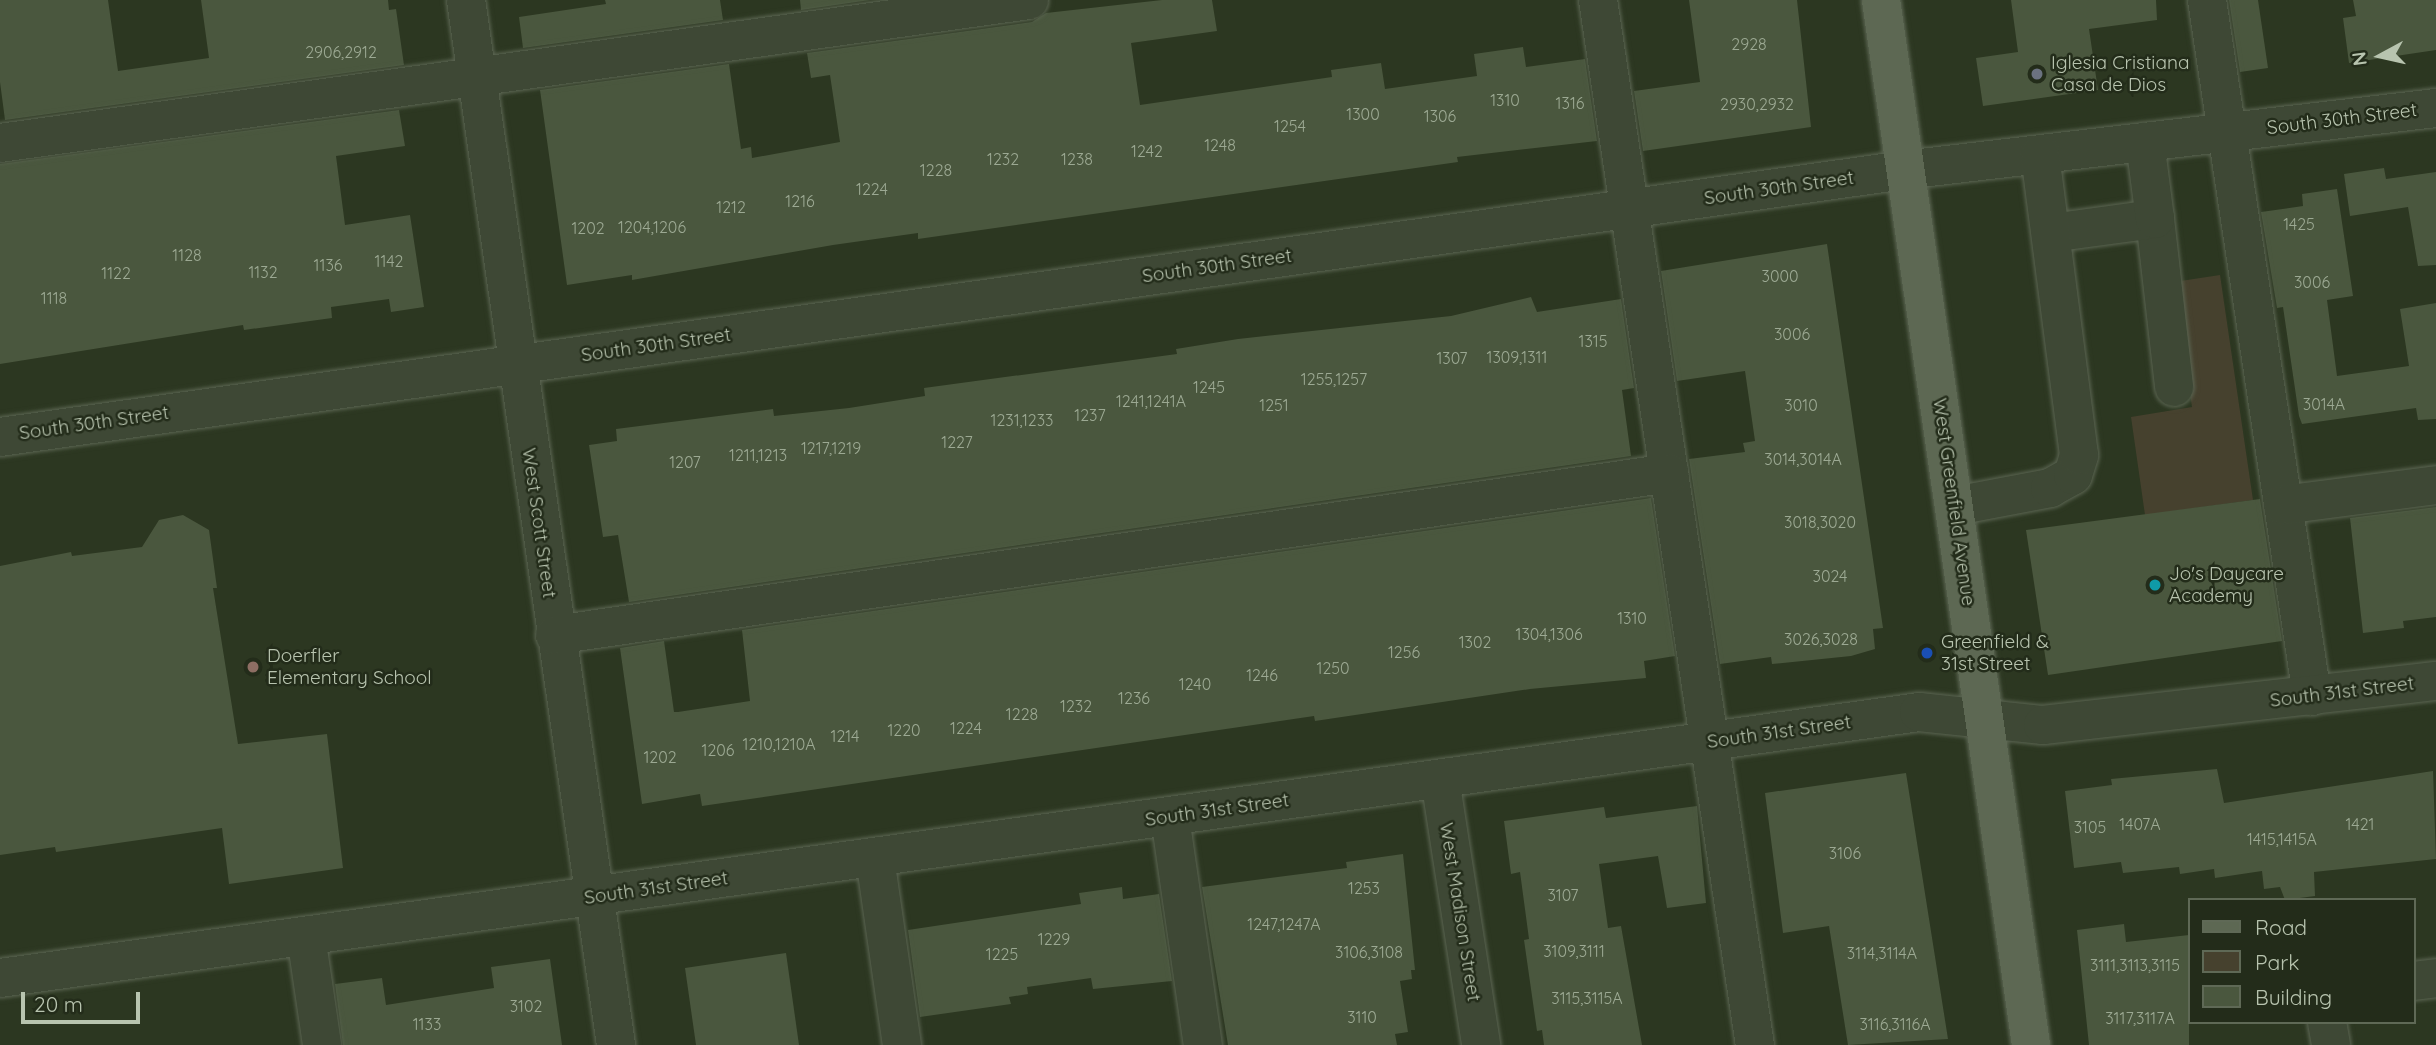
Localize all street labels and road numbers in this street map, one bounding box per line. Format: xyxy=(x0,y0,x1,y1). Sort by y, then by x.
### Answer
street label: South 30th Street xyxy=(2266,98,2418,140)
street label: South 30th Street xyxy=(1703,166,1855,210)
street label: South 30th Street xyxy=(1141,244,1293,288)
street label: South 30th Street xyxy=(580,323,732,367)
street label: West Greenfield Avenue xyxy=(1928,397,1980,607)
street label: South 30th Street xyxy=(18,401,170,445)
street label: West Scott Street xyxy=(517,446,561,600)
street label: South 31st Street xyxy=(2269,672,2415,712)
street label: South 31st Street xyxy=(1706,711,1852,753)
street label: South 31st Street xyxy=(1144,789,1290,831)
street label: West Madison Street xyxy=(1435,821,1485,1003)
street label: South 31st Street xyxy=(583,867,729,909)

